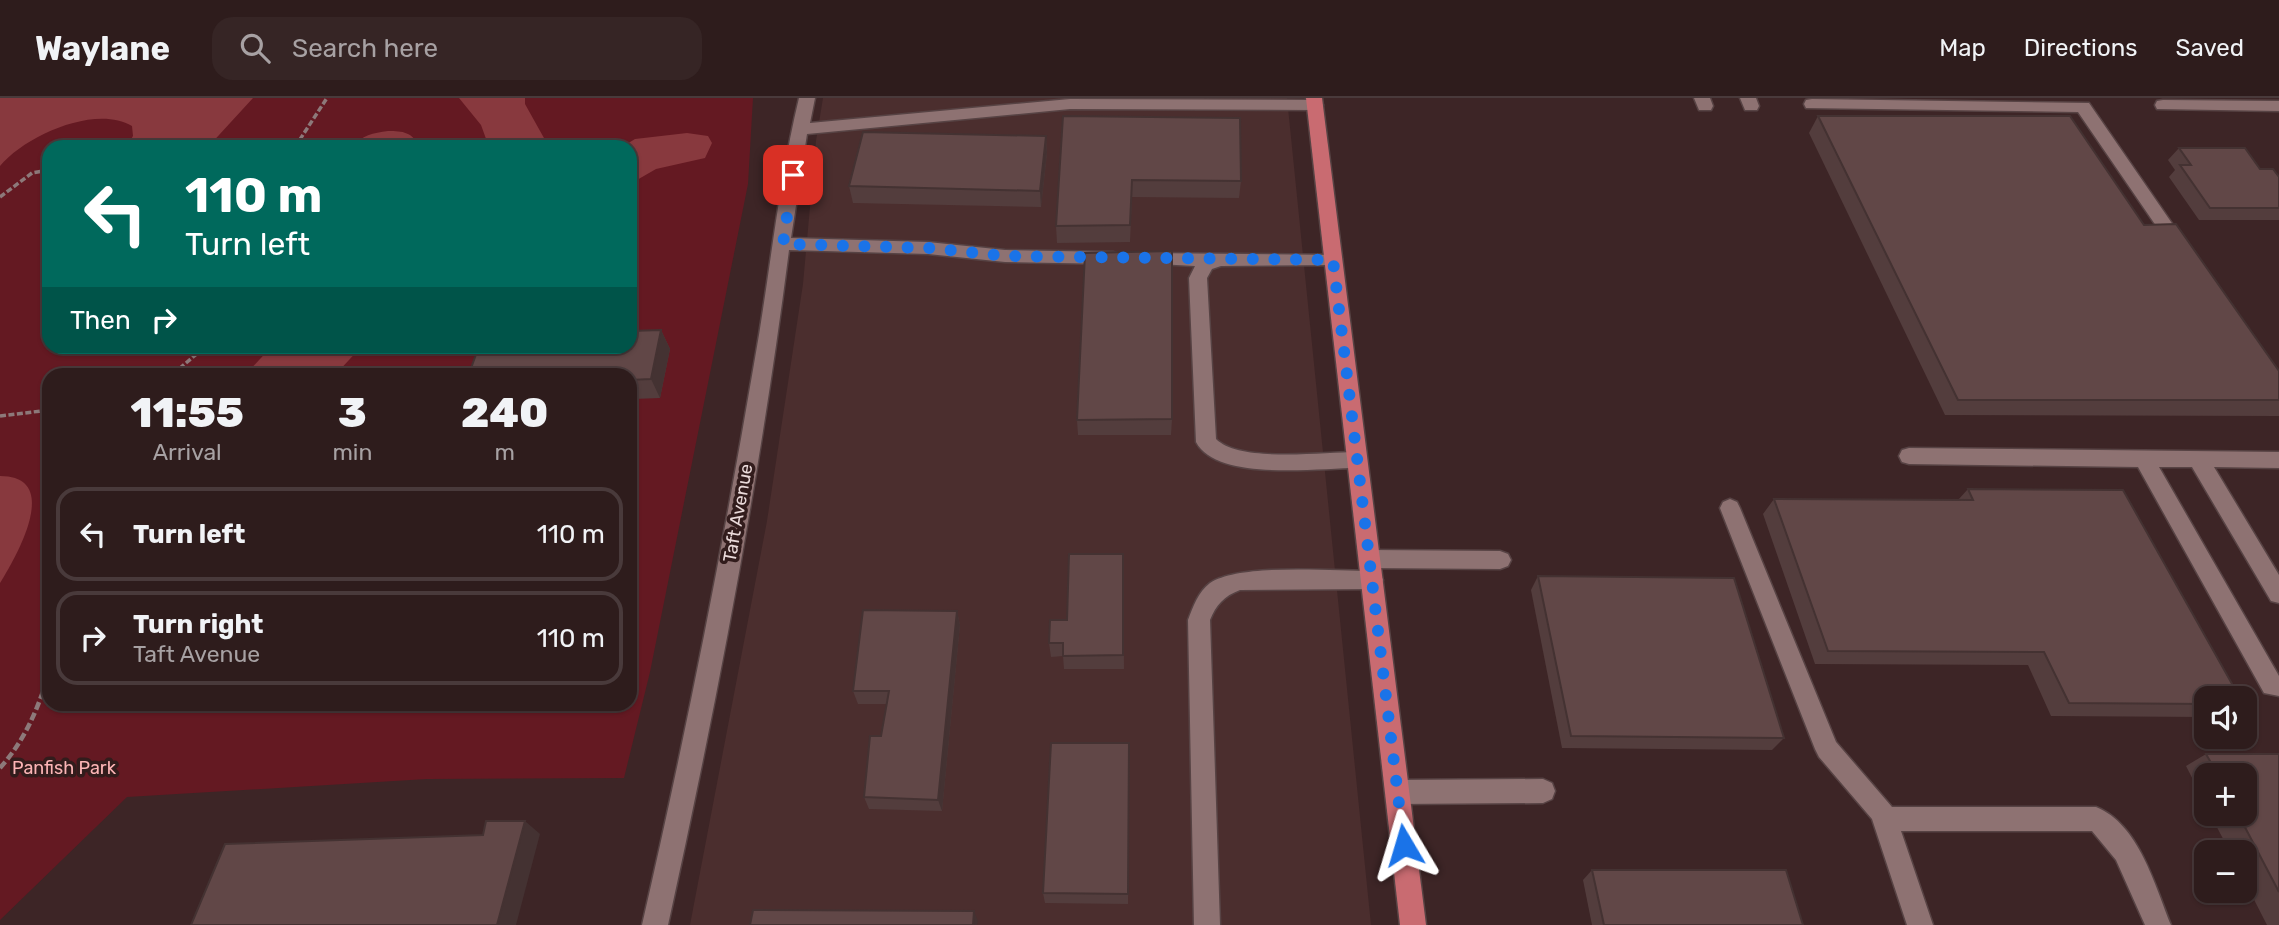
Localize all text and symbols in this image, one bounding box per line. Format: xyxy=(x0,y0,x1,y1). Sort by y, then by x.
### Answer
search box xyxy=(212,17,702,80)
text: Waylane xyxy=(35,29,170,68)
icon: search xyxy=(236,29,274,67)
text: Search here xyxy=(292,33,438,64)
text: Map xyxy=(1939,34,1986,62)
text: Directions xyxy=(2024,34,2137,62)
text: Saved xyxy=(2175,34,2244,62)
pin xyxy=(763,145,823,205)
icon: arrive xyxy=(774,156,812,194)
text: 110 m xyxy=(185,166,322,224)
icon: left xyxy=(70,168,161,259)
text: Turn left xyxy=(185,225,310,263)
icon: right xyxy=(145,301,183,339)
text: Then xyxy=(70,305,131,336)
text: 11:55 xyxy=(131,388,244,438)
text: 3 xyxy=(338,388,367,438)
text: 240 xyxy=(461,388,548,438)
text: Arrival xyxy=(153,438,222,466)
text: min xyxy=(332,438,372,466)
text: m xyxy=(494,438,515,466)
street label: Taft Avenue xyxy=(719,462,757,564)
icon: left xyxy=(74,515,112,553)
text: Turn left xyxy=(133,519,245,550)
text: 110 m xyxy=(537,519,605,550)
text: Turn right xyxy=(133,609,263,640)
icon: right xyxy=(74,619,112,657)
text: 110 m xyxy=(537,623,605,654)
text: Taft Avenue xyxy=(133,640,260,668)
map controls xyxy=(2194,686,2257,903)
button: sound xyxy=(2194,686,2257,749)
park label: Panfish Park xyxy=(12,757,117,779)
button: + xyxy=(2194,763,2257,826)
position arrow xyxy=(1367,808,1441,882)
button: − xyxy=(2194,840,2257,903)

